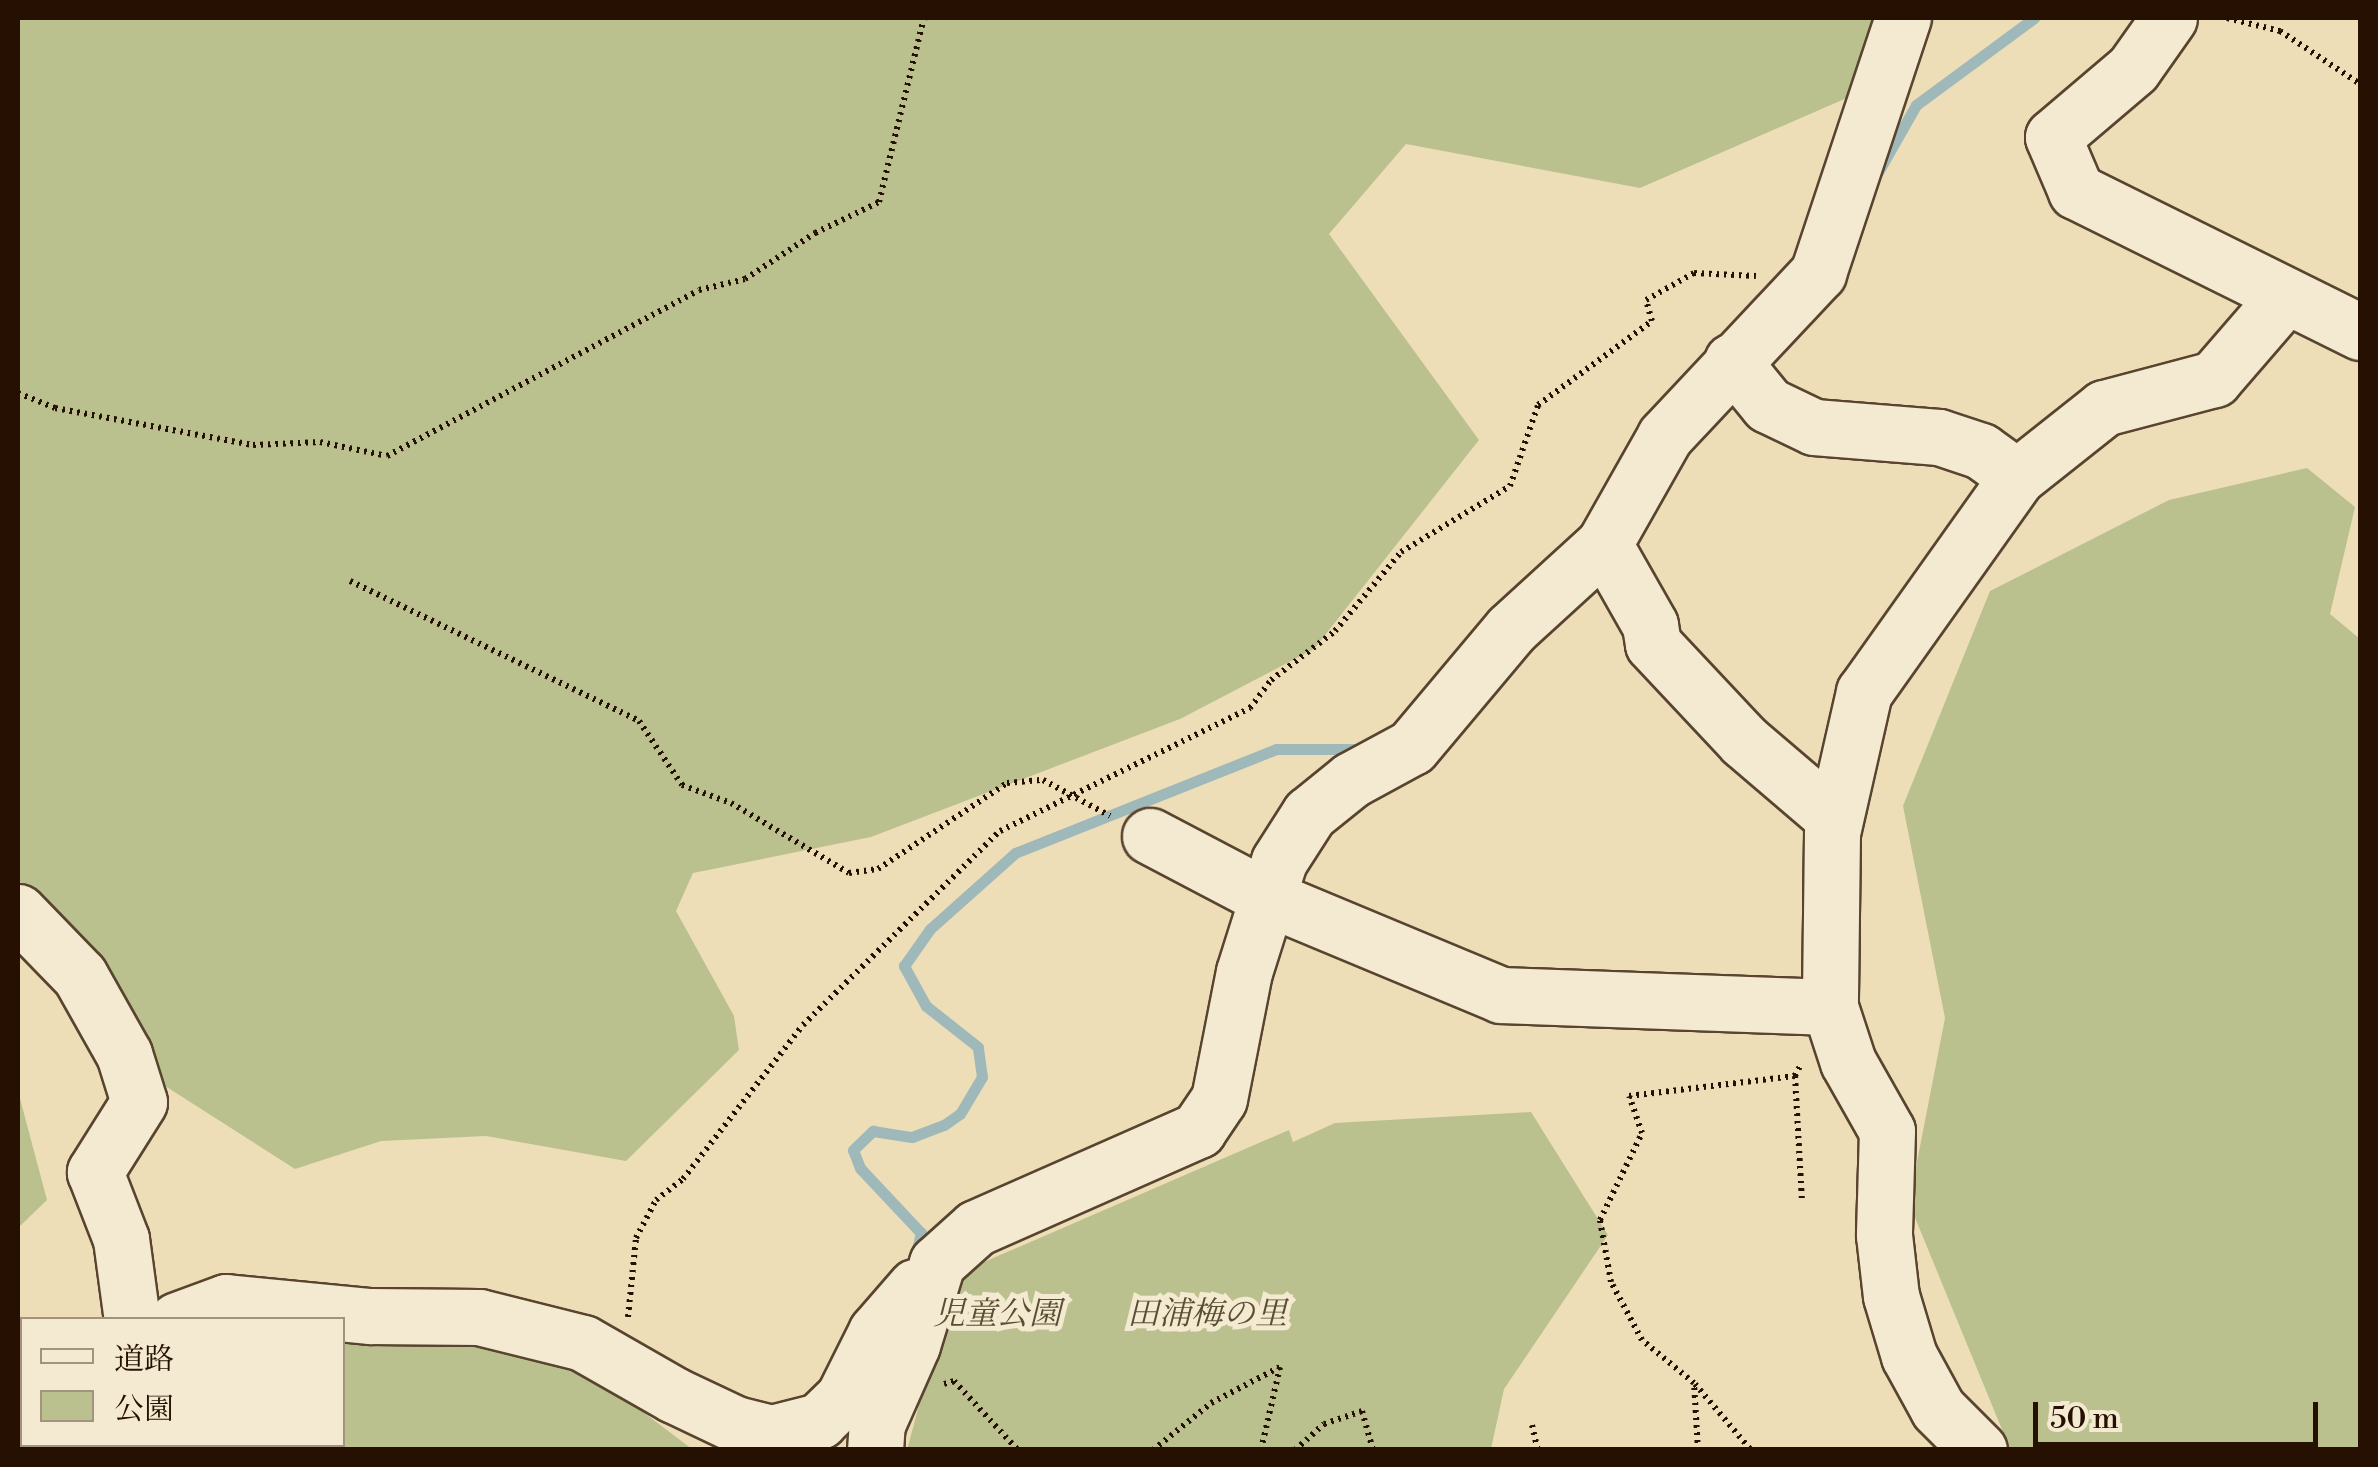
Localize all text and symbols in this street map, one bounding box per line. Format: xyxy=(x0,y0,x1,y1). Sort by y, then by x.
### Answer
park label: 児童公園 xyxy=(933,1295,1061,1333)
park label: 田浦梅の里 xyxy=(1127,1295,1287,1333)
legend xyxy=(20,1317,345,1447)
text: 道路 xyxy=(114,1341,174,1379)
scale bar xyxy=(2038,1382,2323,1444)
text: 公園 xyxy=(114,1391,174,1429)
text: 50 m xyxy=(2050,1400,2119,1438)

